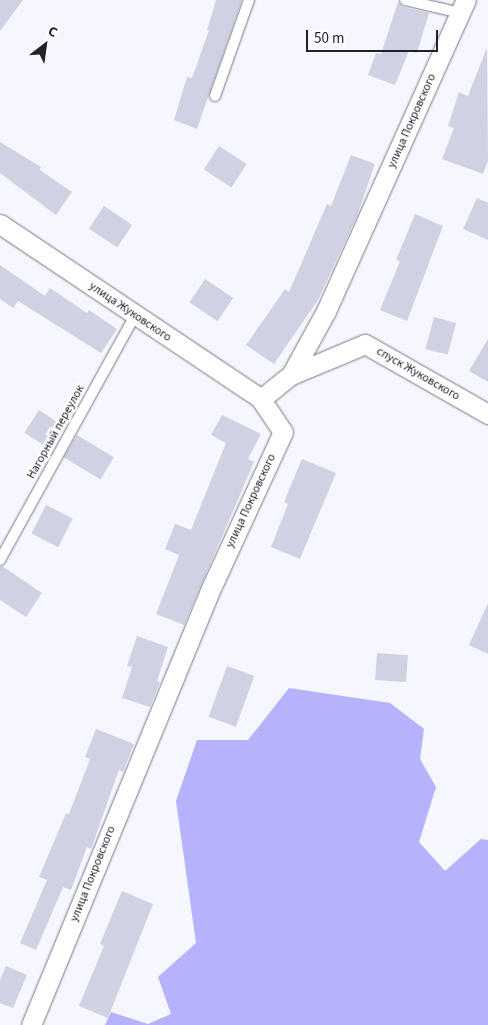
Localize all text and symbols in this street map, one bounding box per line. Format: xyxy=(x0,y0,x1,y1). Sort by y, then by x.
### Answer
north arrow xyxy=(20,20,70,70)
scale bar xyxy=(308,20,440,52)
text: С xyxy=(44,21,61,43)
text: 50 m xyxy=(314,28,344,49)
street label: улица Покровского xyxy=(385,72,439,170)
street label: улица Жуковского xyxy=(86,279,174,345)
street label: спуск Жуковского xyxy=(374,344,462,404)
street label: Нагорный переулок xyxy=(24,383,88,481)
street label: улица Покровского xyxy=(223,452,279,550)
street label: улица Покровского xyxy=(67,824,119,924)

